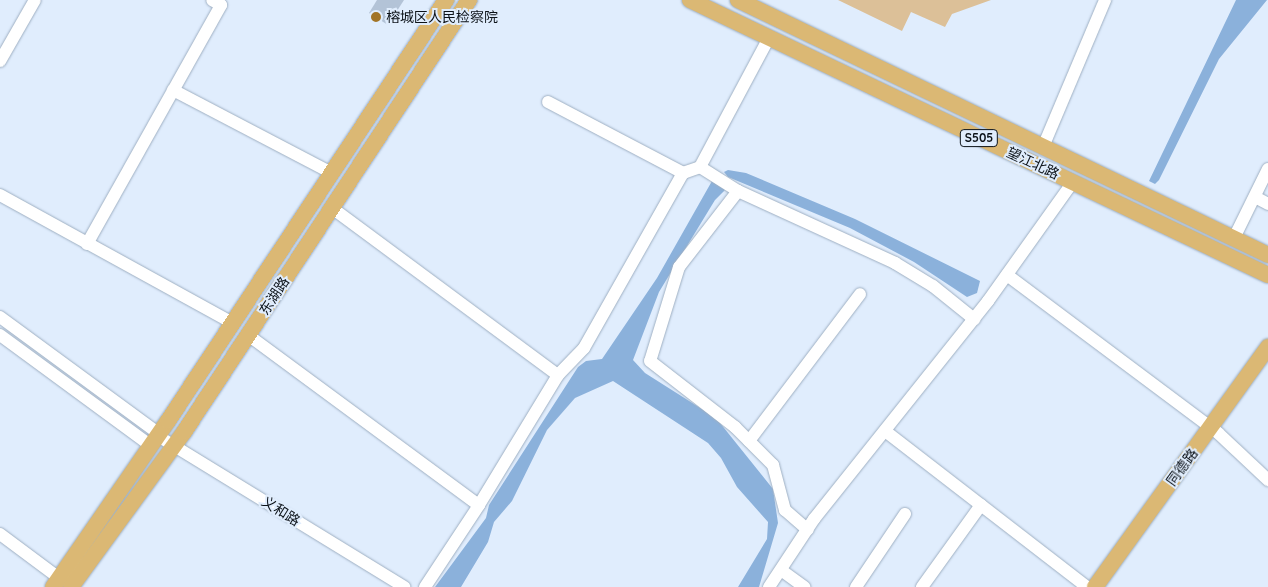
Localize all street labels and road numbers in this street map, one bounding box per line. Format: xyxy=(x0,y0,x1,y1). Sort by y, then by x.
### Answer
road number: S505 xyxy=(959,128,999,148)
street label: 望江北路 xyxy=(1004,144,1062,182)
street label: 东湖路 xyxy=(256,274,292,318)
street label: 同德路 xyxy=(1163,445,1201,489)
street label: 义和路 xyxy=(259,493,303,529)

